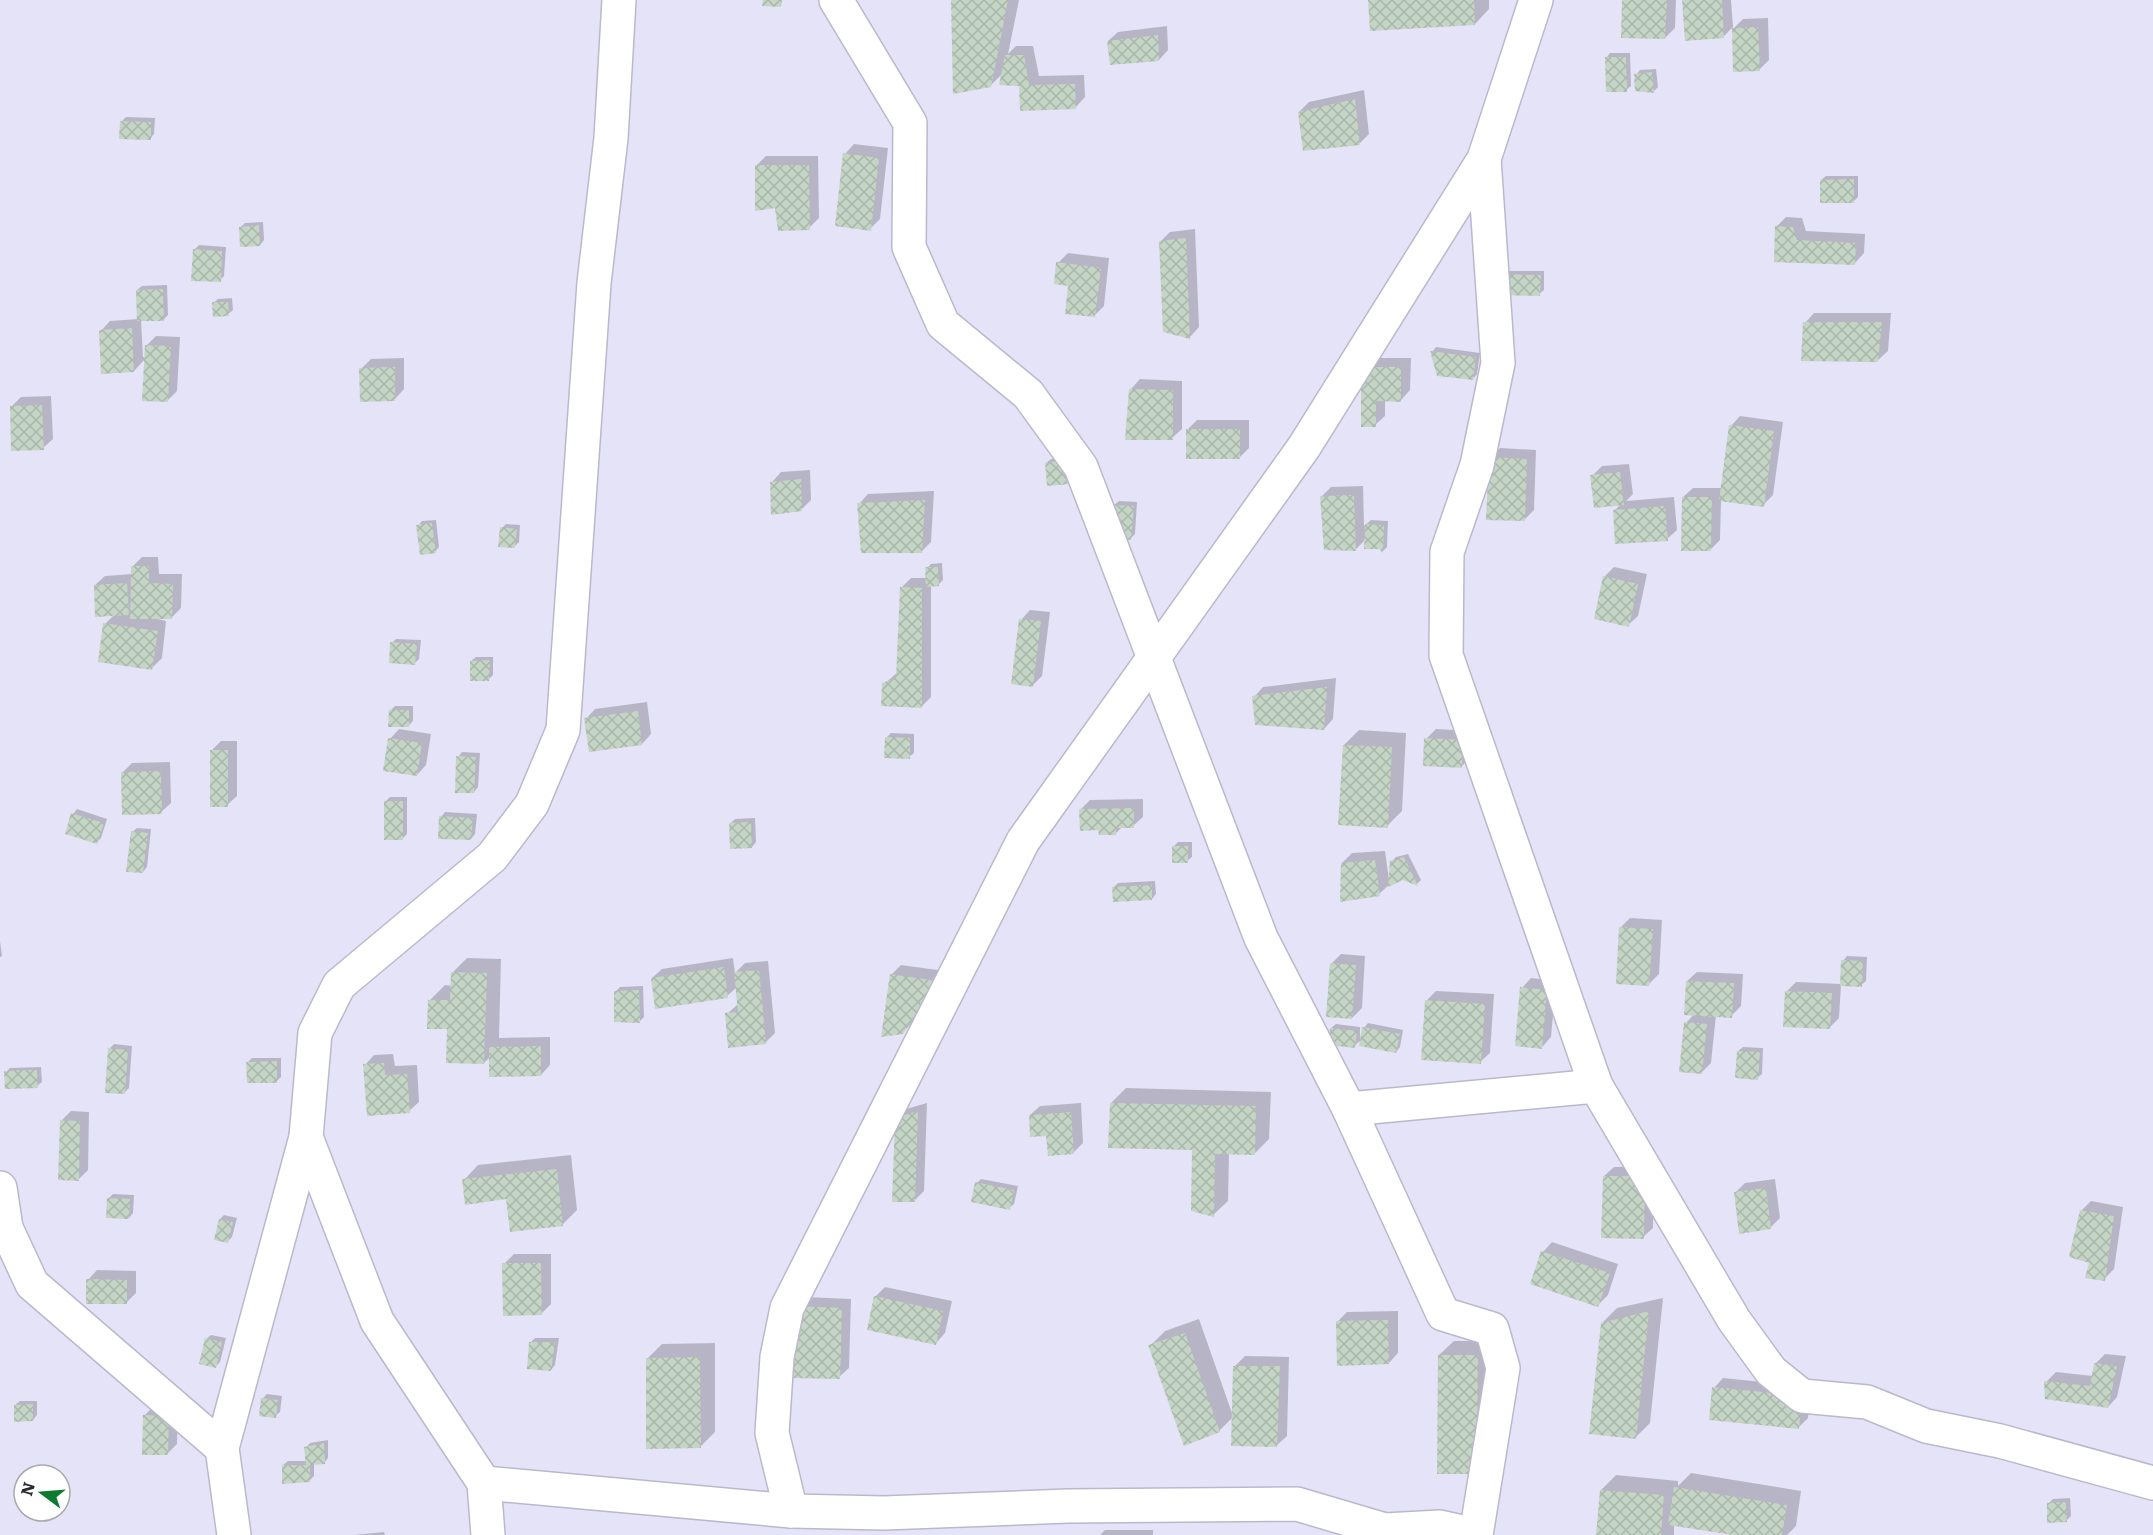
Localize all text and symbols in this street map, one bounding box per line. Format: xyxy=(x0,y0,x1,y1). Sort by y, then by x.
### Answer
north arrow xyxy=(12,1463,72,1523)
text: N xyxy=(13,1479,40,1498)

